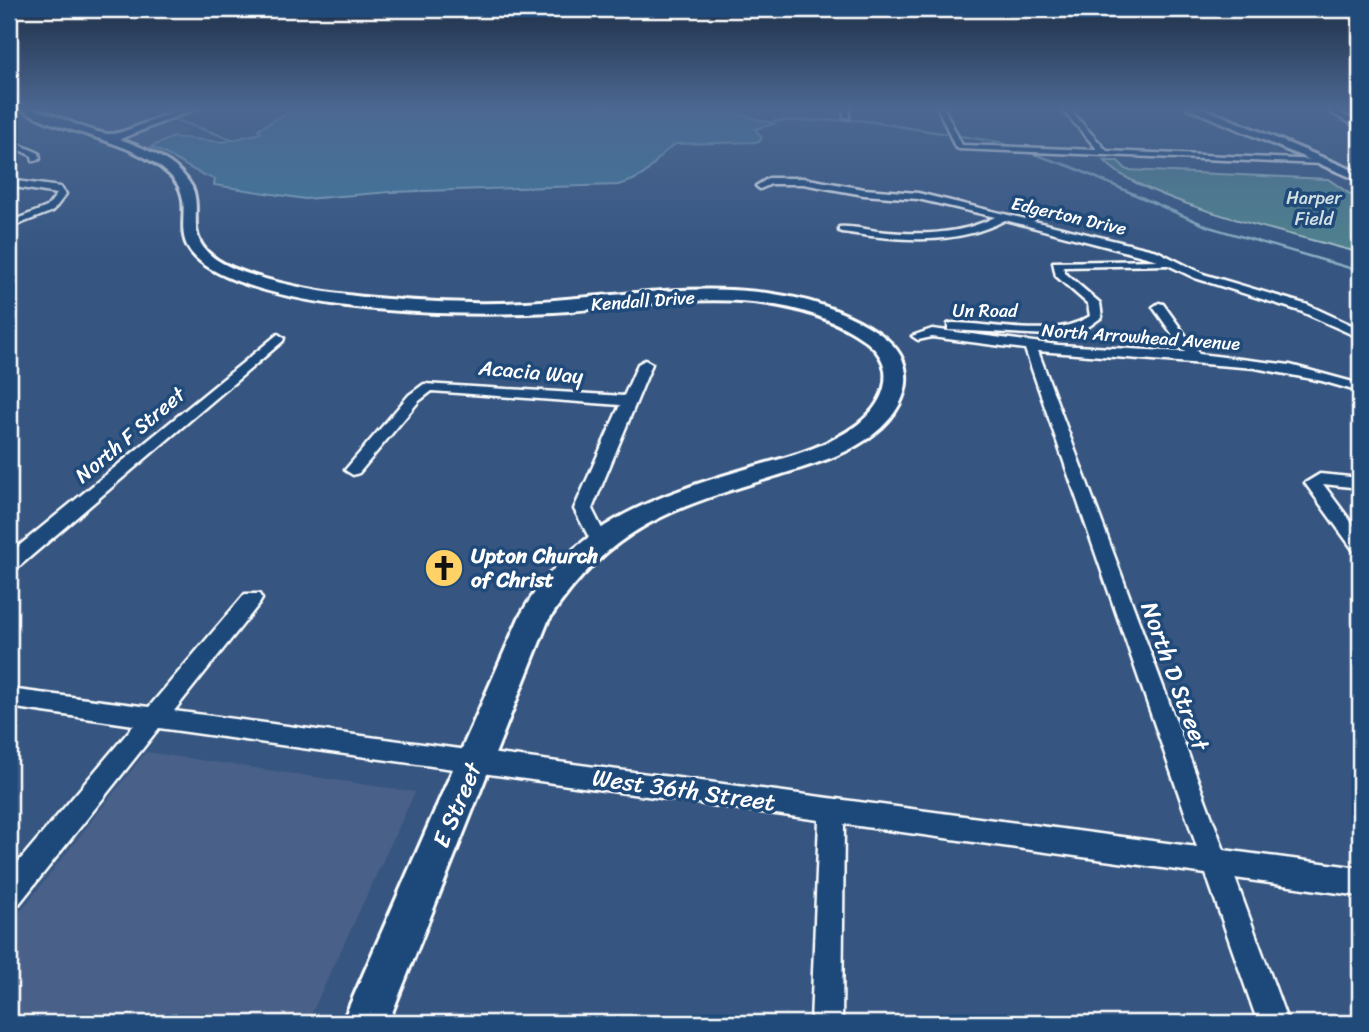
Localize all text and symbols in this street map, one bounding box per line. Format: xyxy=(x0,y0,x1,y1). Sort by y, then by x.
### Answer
park label: Harper Field xyxy=(1286,182,1343,235)
street label: Edgerton Drive xyxy=(1008,187,1130,245)
street label: Kendall Drive xyxy=(590,281,696,321)
street label: Un Road xyxy=(953,295,1019,327)
street label: North Arrowhead Avenue xyxy=(1041,314,1241,360)
street label: Acacia Way xyxy=(476,348,585,396)
street label: North F Street xyxy=(66,376,195,493)
place label: Upton Church of Christ xyxy=(471,537,598,599)
church icon: Upton Church of Christ xyxy=(423,547,465,589)
street label: North D Street xyxy=(1129,595,1222,758)
street label: E Street xyxy=(420,754,494,854)
street label: West 36th Street xyxy=(590,756,778,824)

